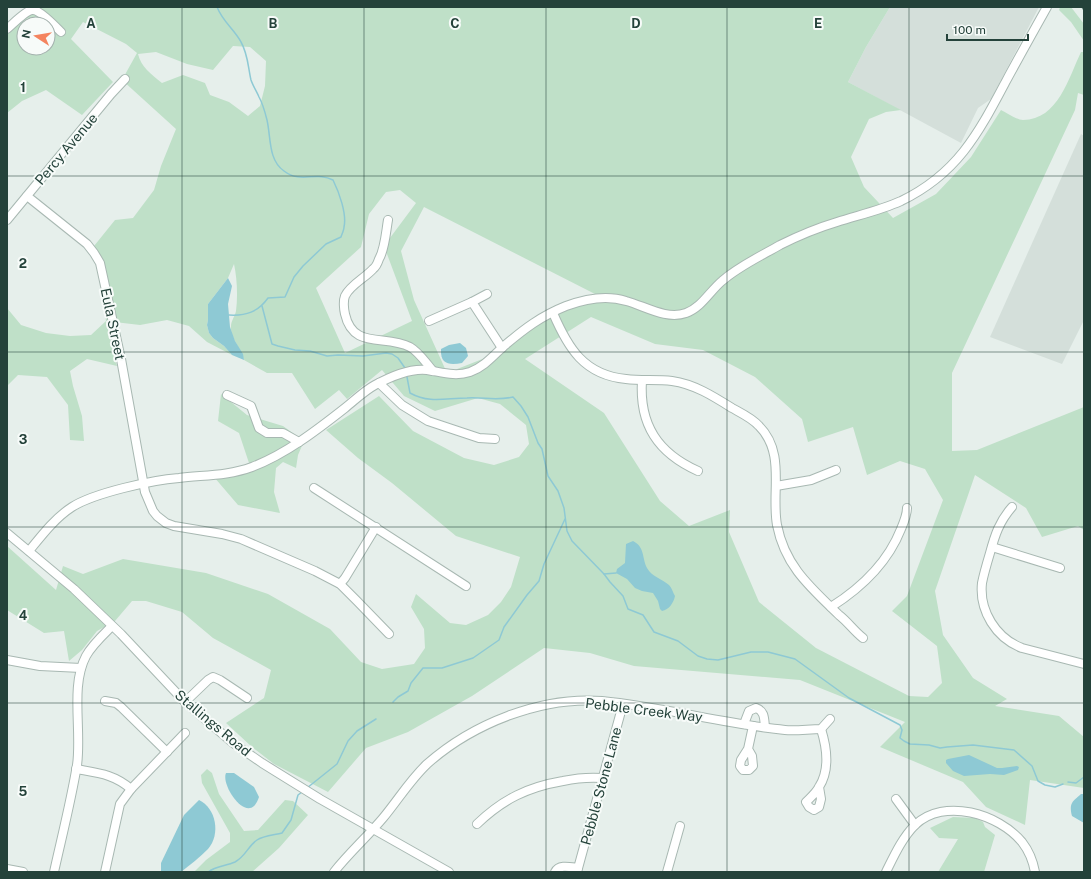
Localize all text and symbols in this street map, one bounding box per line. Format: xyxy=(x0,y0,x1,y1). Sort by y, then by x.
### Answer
north arrow xyxy=(16,16,56,56)
text: A xyxy=(86,16,96,31)
text: B xyxy=(269,16,278,31)
text: C xyxy=(450,16,460,31)
text: D xyxy=(631,16,641,31)
text: E xyxy=(814,16,822,31)
scale bar xyxy=(947,16,1028,42)
text: 100 m xyxy=(953,23,986,37)
text: N xyxy=(19,28,33,39)
text: 1 xyxy=(20,80,26,95)
street label: Percy Avenue xyxy=(31,110,101,188)
text: 2 xyxy=(19,256,27,271)
street label: Eula Street xyxy=(98,287,128,361)
text: 3 xyxy=(19,432,28,447)
text: 4 xyxy=(19,608,28,623)
street label: Stallings Road xyxy=(172,687,254,759)
street label: Pebble Creek Way xyxy=(584,695,704,725)
street label: Pebble Stone Lane xyxy=(578,725,625,847)
text: 5 xyxy=(19,784,28,799)

